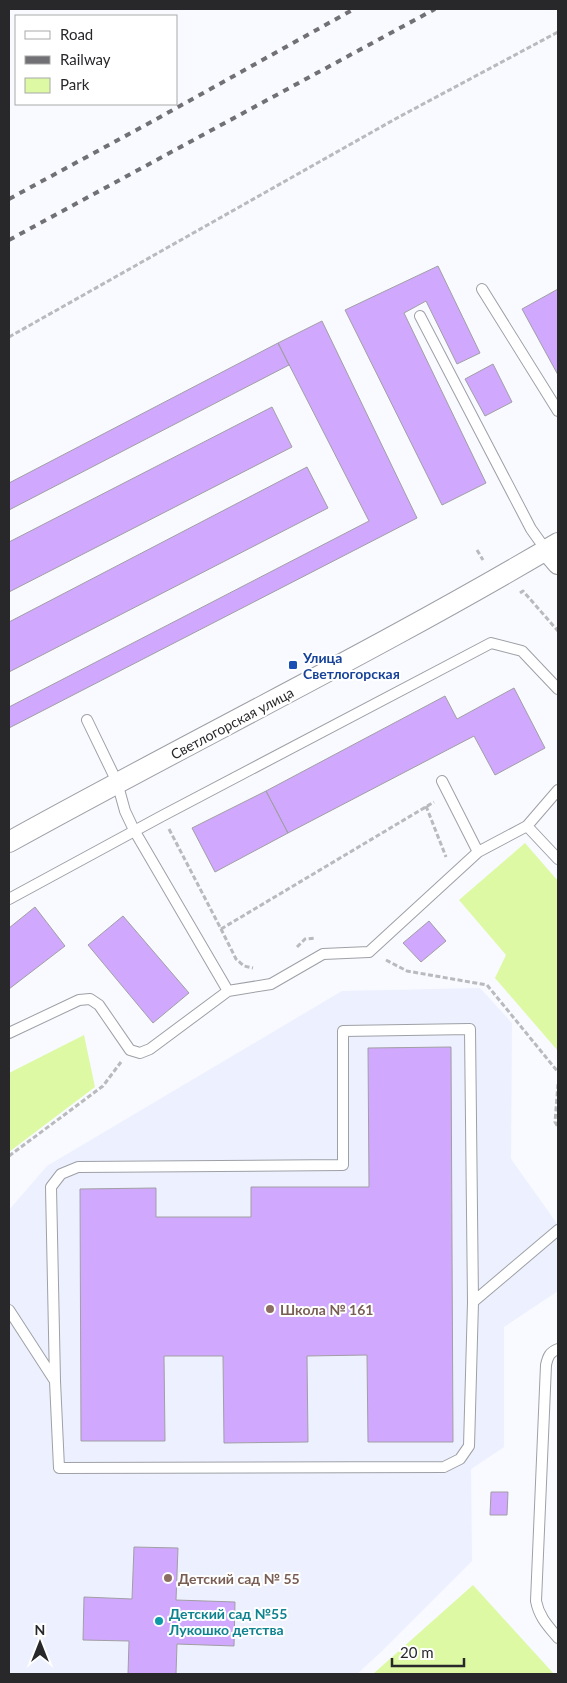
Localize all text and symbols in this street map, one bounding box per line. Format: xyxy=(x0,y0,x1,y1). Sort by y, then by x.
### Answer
legend xyxy=(15,15,178,105)
text: Road xyxy=(60,25,93,43)
text: Railway xyxy=(60,50,111,68)
text: Park xyxy=(60,75,90,93)
place label: Улица Светлогорская xyxy=(302,649,400,682)
marker: Улица Светлогорская xyxy=(287,659,299,671)
street label: Светлогорская улица xyxy=(168,683,296,763)
place label: Школа № 161 xyxy=(280,1301,373,1318)
marker: Школа № 161 xyxy=(264,1303,276,1315)
place label: Детский сад № 55 xyxy=(178,1570,300,1587)
marker: Детский сад № 55 xyxy=(162,1572,174,1584)
place label: Детский сад №55 Лукошко детства xyxy=(168,1605,287,1638)
marker: Детский сад №55 Лукошко детства xyxy=(153,1615,165,1627)
north arrow xyxy=(15,1618,65,1668)
text: N xyxy=(35,1621,45,1638)
scale bar xyxy=(392,1636,464,1668)
text: 20 m xyxy=(400,1643,434,1661)

